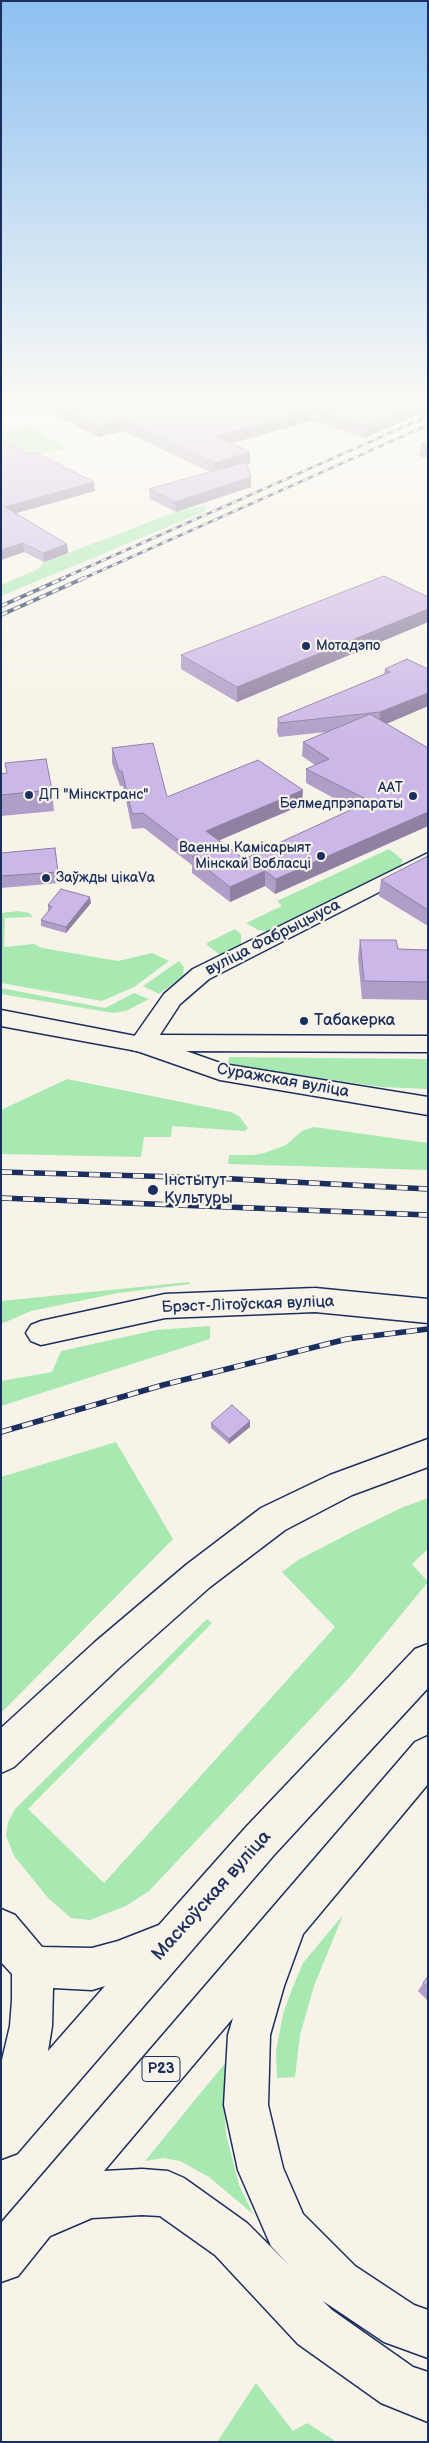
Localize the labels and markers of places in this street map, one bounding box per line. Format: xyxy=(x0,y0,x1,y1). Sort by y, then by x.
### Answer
place label: Мотадэпо xyxy=(316,638,380,654)
marker: Мотадэпо xyxy=(300,640,312,652)
place label: ААТ Белмедпрэпараты xyxy=(280,780,403,812)
place label: ДП "Мінсктранс" xyxy=(39,787,148,803)
marker: ДП "Мінсктранс" xyxy=(23,789,35,801)
marker: ААТ Белмедпрэпараты xyxy=(407,790,419,802)
place label: Ваенны Камісарыят Мінскай Вобласці xyxy=(179,840,311,872)
marker: Ваенны Камісарыят Мінскай Вобласці xyxy=(315,850,327,862)
place label: Заўжды цікаVа xyxy=(56,870,155,886)
marker: Заўжды цікаVа xyxy=(40,872,52,884)
place label: Табакерка xyxy=(314,1011,395,1031)
marker: Табакерка xyxy=(298,1015,310,1027)
place label: Інстытут Культуры xyxy=(164,1171,233,1209)
marker: Інстытут Культуры xyxy=(146,1183,160,1197)

